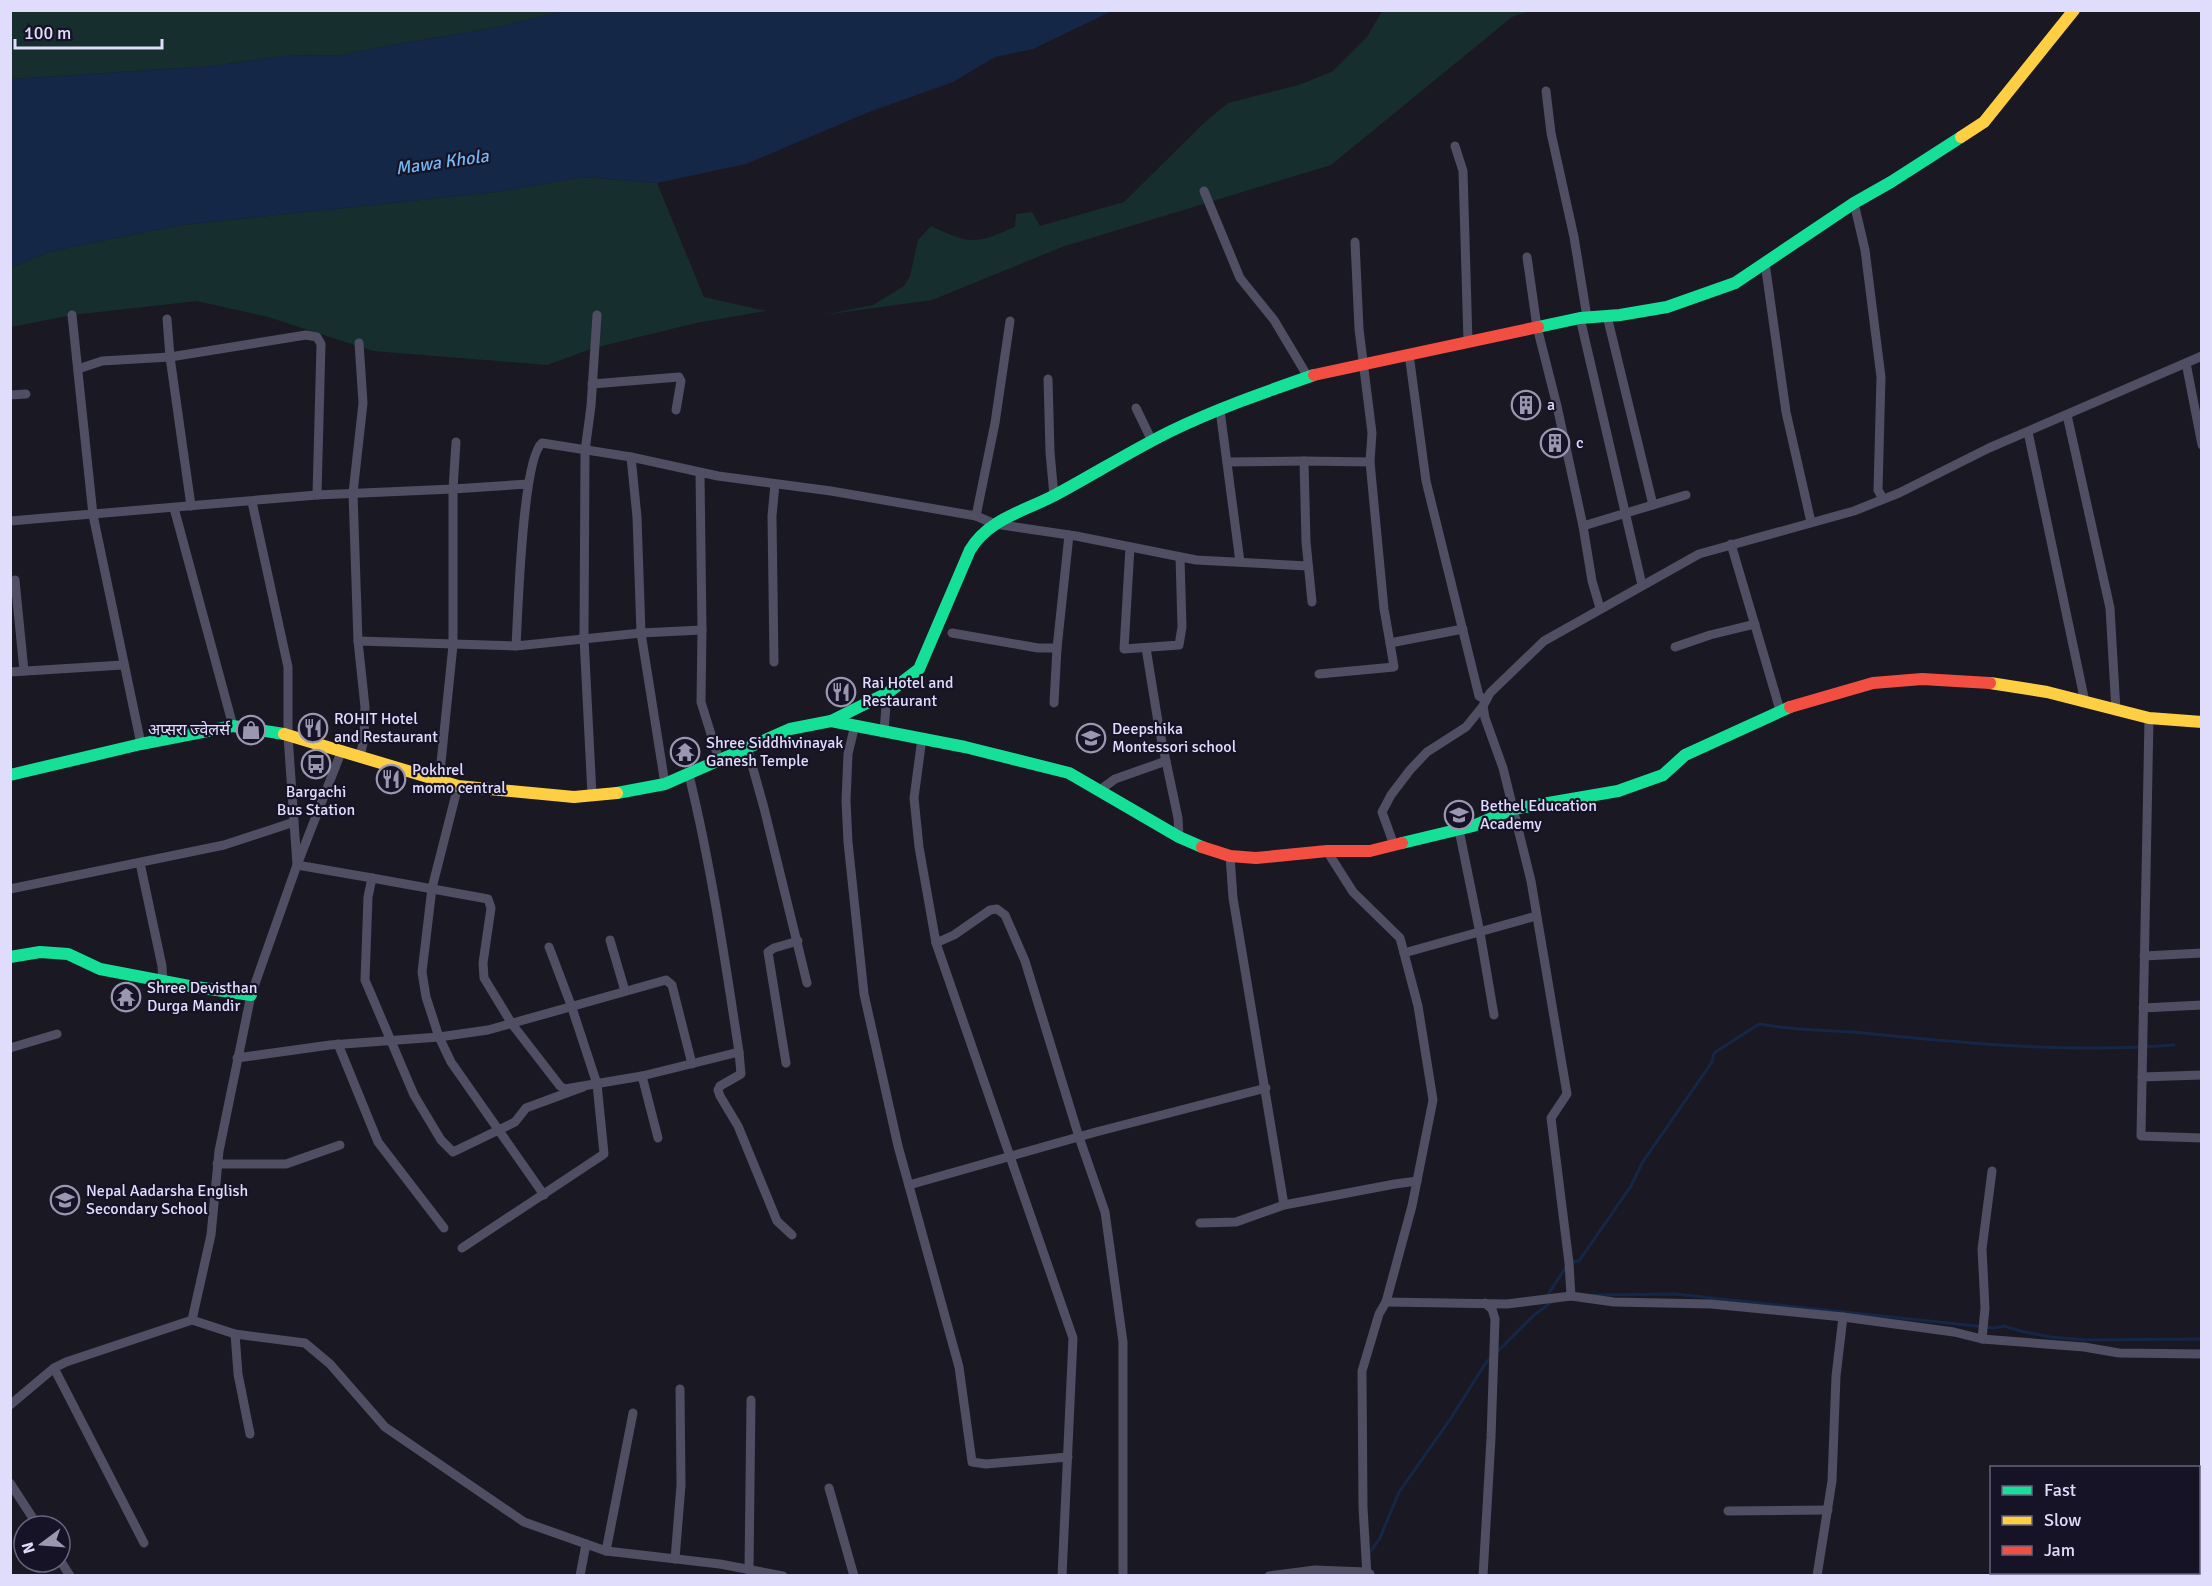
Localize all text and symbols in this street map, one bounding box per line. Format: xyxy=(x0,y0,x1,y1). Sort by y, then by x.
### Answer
scale bar xyxy=(15,12,162,50)
text: 100 m xyxy=(24,22,71,44)
water label: Mawa Khola xyxy=(394,144,491,179)
building icon: a xyxy=(1510,389,1542,421)
place label: a xyxy=(1547,395,1555,415)
building icon: c xyxy=(1539,427,1571,459)
place label: c xyxy=(1576,433,1584,453)
place label: Rai Hotel and Restaurant xyxy=(862,673,953,711)
restaurant icon: Rai Hotel and Restaurant xyxy=(825,676,857,708)
place label: ROHIT Hotel and Restaurant xyxy=(334,709,438,747)
restaurant icon: ROHIT Hotel and Restaurant xyxy=(297,712,329,744)
shop icon: अप्सरा ज्वेलर्स xyxy=(235,714,267,746)
place label: Deepshika Montessori school xyxy=(1112,719,1237,757)
place label: अप्सरा ज्वेलर्स xyxy=(148,720,231,740)
school or university icon: Deepshika Montessori school xyxy=(1075,722,1107,754)
place label: Shree Siddhivinayak Ganesh Temple xyxy=(706,733,843,771)
temple icon: Shree Siddhivinayak Ganesh Temple xyxy=(669,736,701,768)
bus stop icon: Bargachi Bus Station xyxy=(300,748,332,780)
place label: Pokhrel momo central xyxy=(412,760,506,798)
restaurant icon: Pokhrel momo central xyxy=(375,763,407,795)
place label: Bargachi Bus Station xyxy=(277,782,355,820)
place label: Bethel Education Academy xyxy=(1480,796,1597,834)
school or university icon: Bethel Education Academy xyxy=(1443,799,1475,831)
place label: Shree Devisthan Durga Mandir xyxy=(147,978,257,1016)
temple icon: Shree Devisthan Durga Mandir xyxy=(110,981,142,1013)
place label: Nepal Aadarsha English Secondary School xyxy=(86,1181,248,1219)
school or university icon: Nepal Aadarsha English Secondary School xyxy=(49,1184,81,1216)
legend xyxy=(1990,1466,2200,1574)
text: Fast xyxy=(2044,1479,2076,1501)
text: Slow xyxy=(2044,1509,2081,1531)
north arrow xyxy=(12,1514,72,1574)
text: Jam xyxy=(2044,1539,2075,1561)
text: N xyxy=(17,1540,40,1556)

